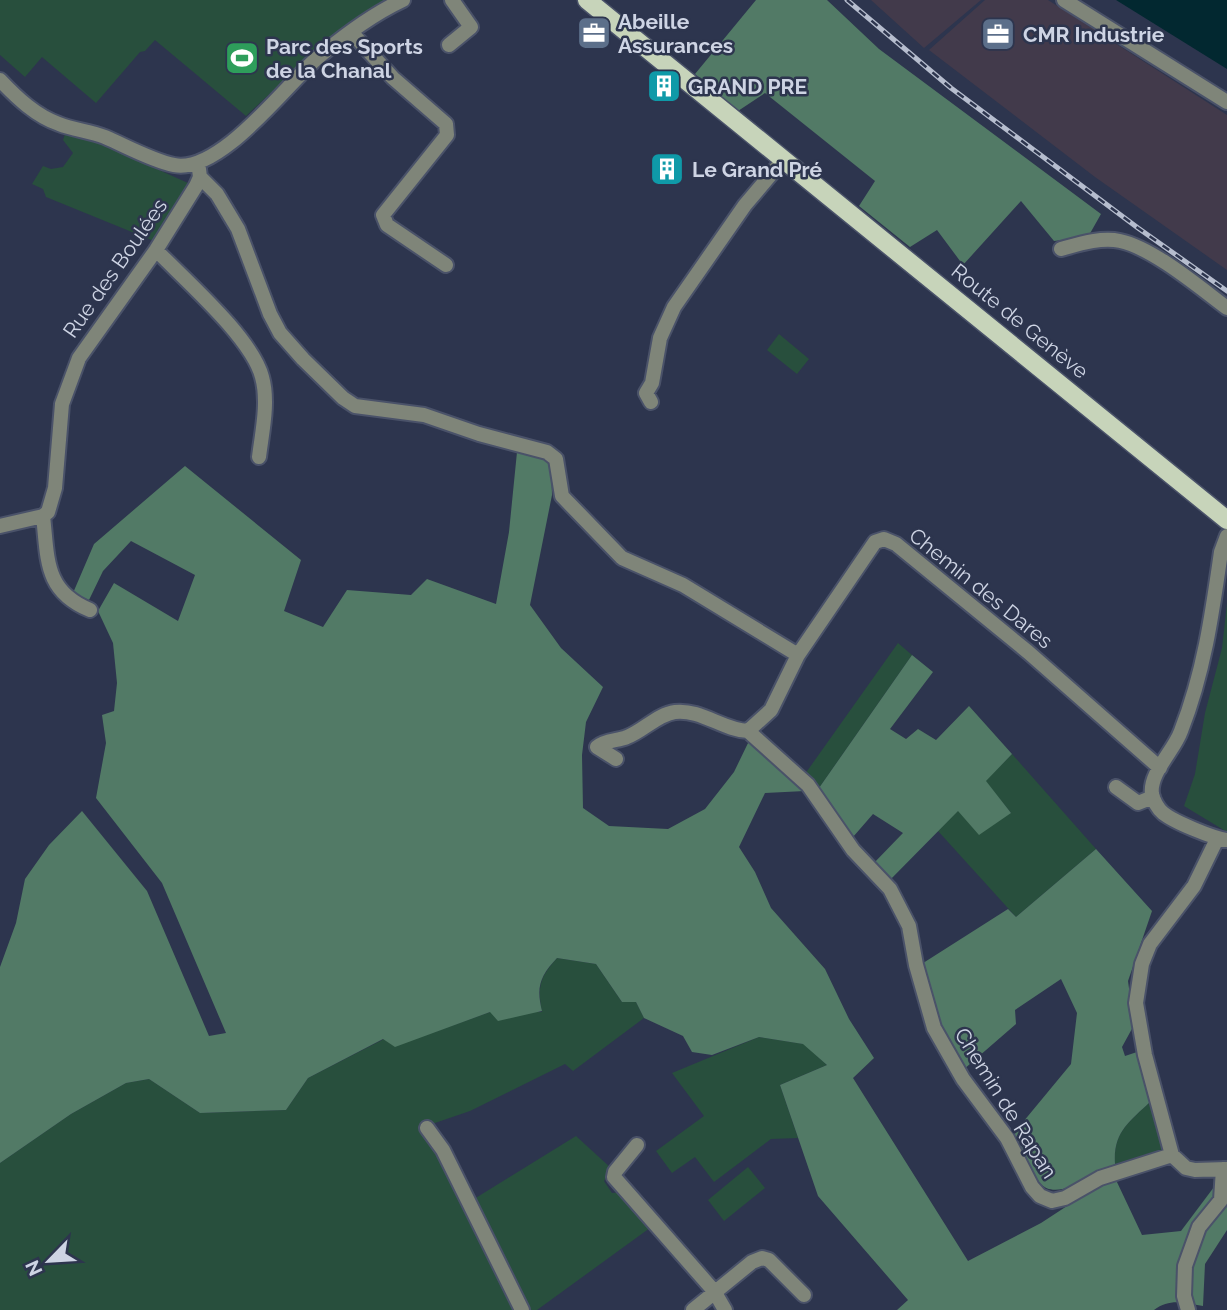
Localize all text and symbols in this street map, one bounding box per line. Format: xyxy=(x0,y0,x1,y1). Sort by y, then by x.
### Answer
place label: Abeille Assurances xyxy=(618,9,733,58)
office icon: Abeille Assurances xyxy=(575,14,613,52)
office icon: CMR Industrie xyxy=(979,15,1017,53)
place label: CMR Industrie xyxy=(1023,22,1165,47)
place label: Parc des Sports de la Chanal xyxy=(266,34,423,83)
sports icon: Parc des Sports de la Chanal xyxy=(223,39,261,77)
building icon: GRAND PRE xyxy=(645,67,683,105)
place label: GRAND PRE xyxy=(688,74,807,99)
building icon: Le Grand Pré xyxy=(648,150,686,188)
place label: Le Grand Pré xyxy=(692,157,822,182)
street label: Rue des Boulées xyxy=(58,194,172,342)
street label: Route de Genève xyxy=(947,258,1093,384)
street label: Chemin des Dares xyxy=(904,523,1058,653)
street label: Chemin de Rapan xyxy=(950,1023,1062,1183)
north arrow xyxy=(14,1226,84,1296)
text: N xyxy=(21,1257,47,1279)

